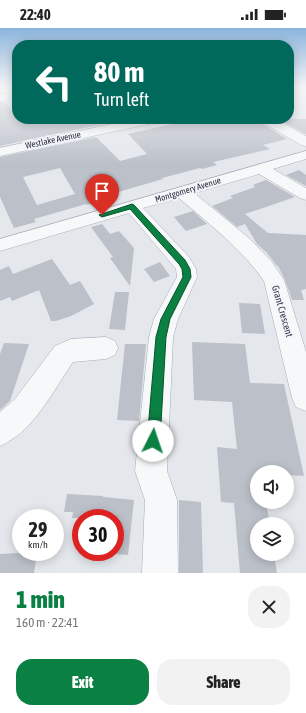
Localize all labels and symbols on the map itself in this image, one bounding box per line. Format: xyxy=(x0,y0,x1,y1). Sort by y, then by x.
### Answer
street label: Westlake Avenue xyxy=(24,129,82,151)
pin xyxy=(85,174,119,215)
street label: Montgomery Avenue xyxy=(154,175,222,205)
street label: Grant Crescent xyxy=(270,284,295,338)
position arrow xyxy=(132,420,174,462)
speed limit sign: 30 xyxy=(72,509,124,561)

